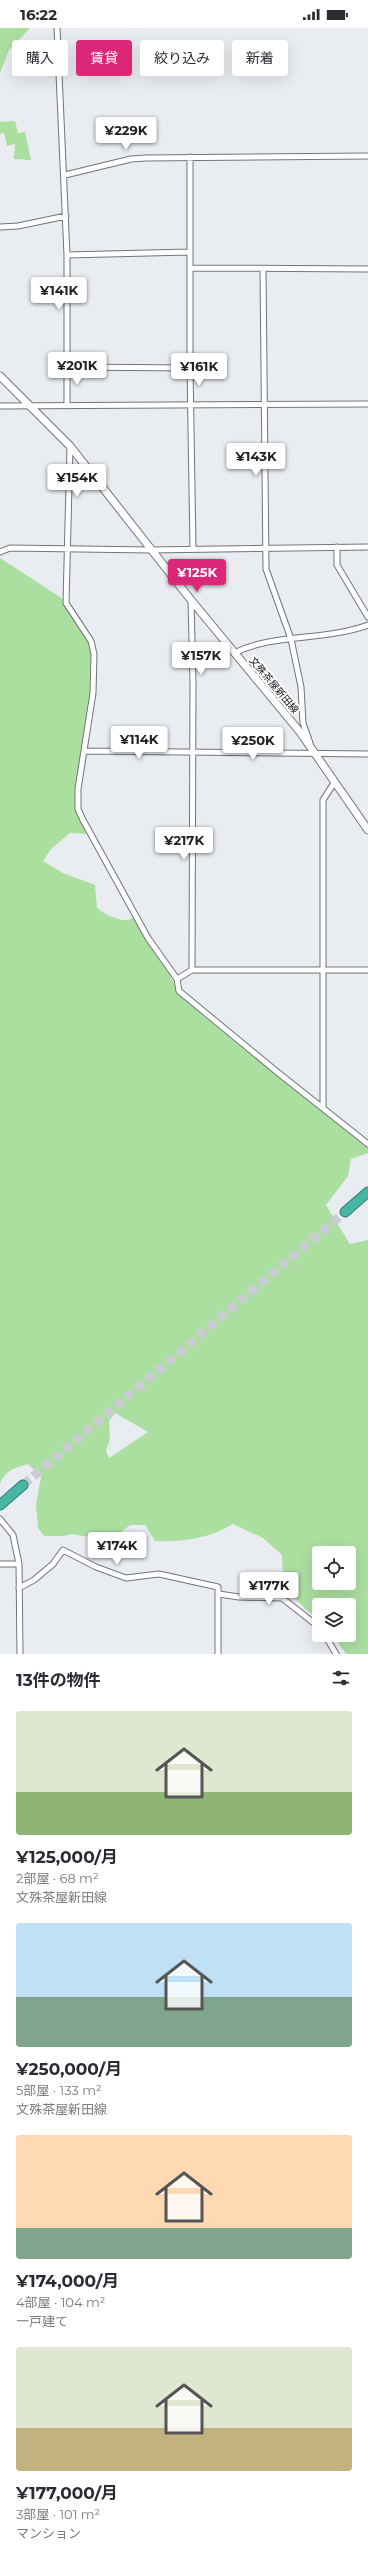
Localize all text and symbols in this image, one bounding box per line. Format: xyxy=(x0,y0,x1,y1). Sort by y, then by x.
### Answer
text: 16:22 xyxy=(20,5,57,24)
chip: 購入 xyxy=(12,40,68,76)
chip: 賃貸 xyxy=(76,40,132,76)
chip: 絞り込み xyxy=(140,40,224,76)
chip: 新着 xyxy=(232,40,288,76)
pin: ¥229K xyxy=(98,117,154,151)
text: ¥229K xyxy=(105,122,147,138)
pin: ¥141K xyxy=(31,277,87,311)
text: ¥141K xyxy=(40,282,78,298)
pin: ¥201K xyxy=(49,352,105,386)
pin: ¥161K xyxy=(171,353,227,387)
text: ¥201K xyxy=(57,357,97,373)
text: ¥161K xyxy=(180,358,218,374)
pin: ¥143K xyxy=(228,443,284,477)
text: ¥143K xyxy=(235,448,277,464)
pin: ¥154K xyxy=(49,464,105,498)
text: ¥154K xyxy=(56,469,98,485)
pin: ¥125K xyxy=(169,559,225,593)
text: ¥125K xyxy=(177,564,217,580)
pin: ¥157K xyxy=(173,642,229,676)
text: ¥157K xyxy=(181,647,221,663)
street label: 文殊茶屋新田線 xyxy=(247,654,301,716)
pin: ¥114K xyxy=(111,726,167,760)
pin: ¥250K xyxy=(225,727,281,761)
text: ¥114K xyxy=(120,731,158,747)
text: ¥250K xyxy=(231,732,275,748)
pin: ¥217K xyxy=(156,827,212,861)
text: ¥217K xyxy=(164,832,204,848)
pin: ¥174K xyxy=(89,1532,145,1566)
text: ¥174K xyxy=(97,1537,137,1553)
map controls xyxy=(312,1546,356,1642)
button: locate xyxy=(312,1546,356,1590)
pin: ¥177K xyxy=(241,1572,297,1606)
text: ¥177K xyxy=(249,1577,289,1593)
button: layers xyxy=(312,1598,356,1642)
icon: filters xyxy=(330,1667,352,1689)
text: 13件の物件 xyxy=(16,1670,101,1690)
icon: home xyxy=(148,1737,220,1809)
text: ¥125,000/月 xyxy=(16,1847,118,1867)
text: 2部屋 · 68 m² xyxy=(16,1870,98,1886)
text: 文殊茶屋新田線 xyxy=(16,1889,107,1905)
icon: home xyxy=(148,1949,220,2021)
text: ¥250,000/月 xyxy=(16,2059,122,2079)
text: 5部屋 · 133 m² xyxy=(16,2082,102,2098)
text: 文殊茶屋新田線 xyxy=(16,2101,107,2117)
icon: home xyxy=(148,2161,220,2233)
text: ¥174,000/月 xyxy=(16,2271,119,2291)
text: 4部屋 · 104 m² xyxy=(16,2294,105,2310)
text: 一戸建て xyxy=(16,2313,68,2329)
icon: home xyxy=(148,2373,220,2445)
text: ¥177,000/月 xyxy=(16,2483,118,2503)
text: 3部屋 · 101 m² xyxy=(16,2506,100,2522)
text: マンション xyxy=(16,2525,81,2541)

